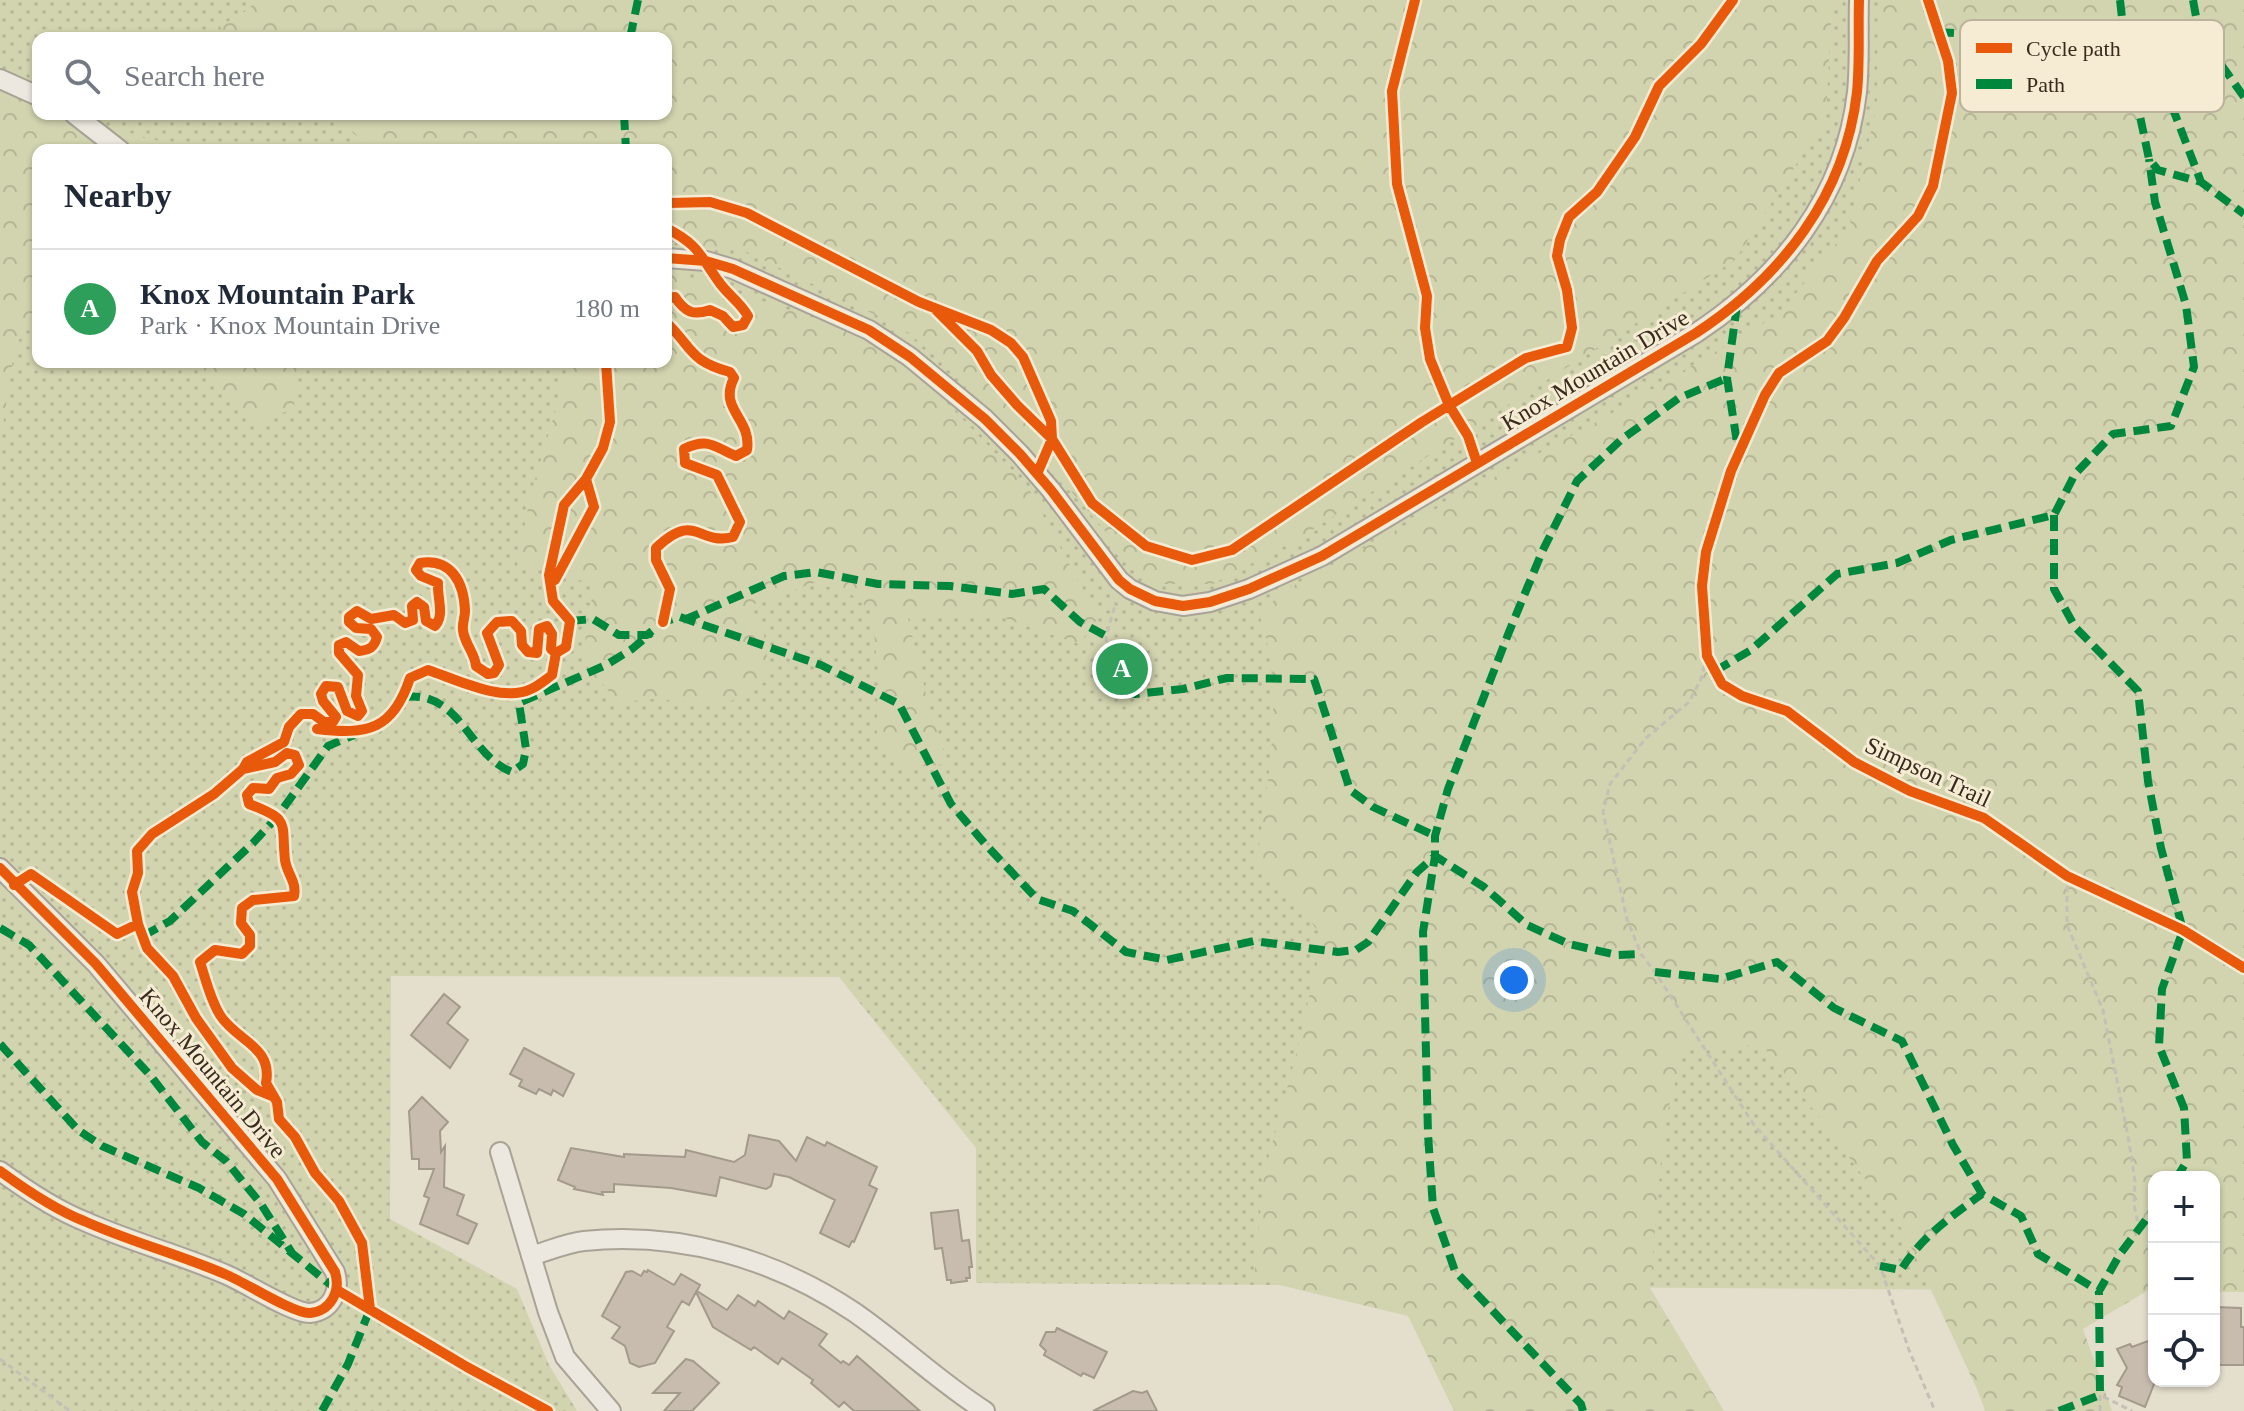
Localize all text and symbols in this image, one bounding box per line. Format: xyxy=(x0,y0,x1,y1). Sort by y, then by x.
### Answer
legend xyxy=(1960,20,2224,112)
search box xyxy=(32,32,672,120)
text: Cycle path xyxy=(2026,36,2121,61)
icon: search xyxy=(60,54,104,98)
text: Search here xyxy=(124,59,265,92)
text: Path xyxy=(2026,72,2065,97)
text: Nearby xyxy=(64,177,172,214)
text: Knox Mountain Park xyxy=(140,277,415,310)
text: A xyxy=(81,294,99,323)
text: 180 m xyxy=(574,294,640,323)
street label: Knox Mountain Drive xyxy=(1497,304,1693,436)
text: Park · Knox Mountain Drive xyxy=(140,311,440,340)
pin: A xyxy=(1096,639,1148,699)
street label: Simpson Trail xyxy=(1861,732,1995,813)
your location xyxy=(1494,960,1534,1000)
street label: Knox Mountain Drive xyxy=(134,983,292,1163)
map controls xyxy=(2148,1171,2220,1387)
button: + xyxy=(2148,1171,2220,1243)
button: − xyxy=(2148,1243,2220,1315)
button: locate xyxy=(2148,1315,2220,1387)

